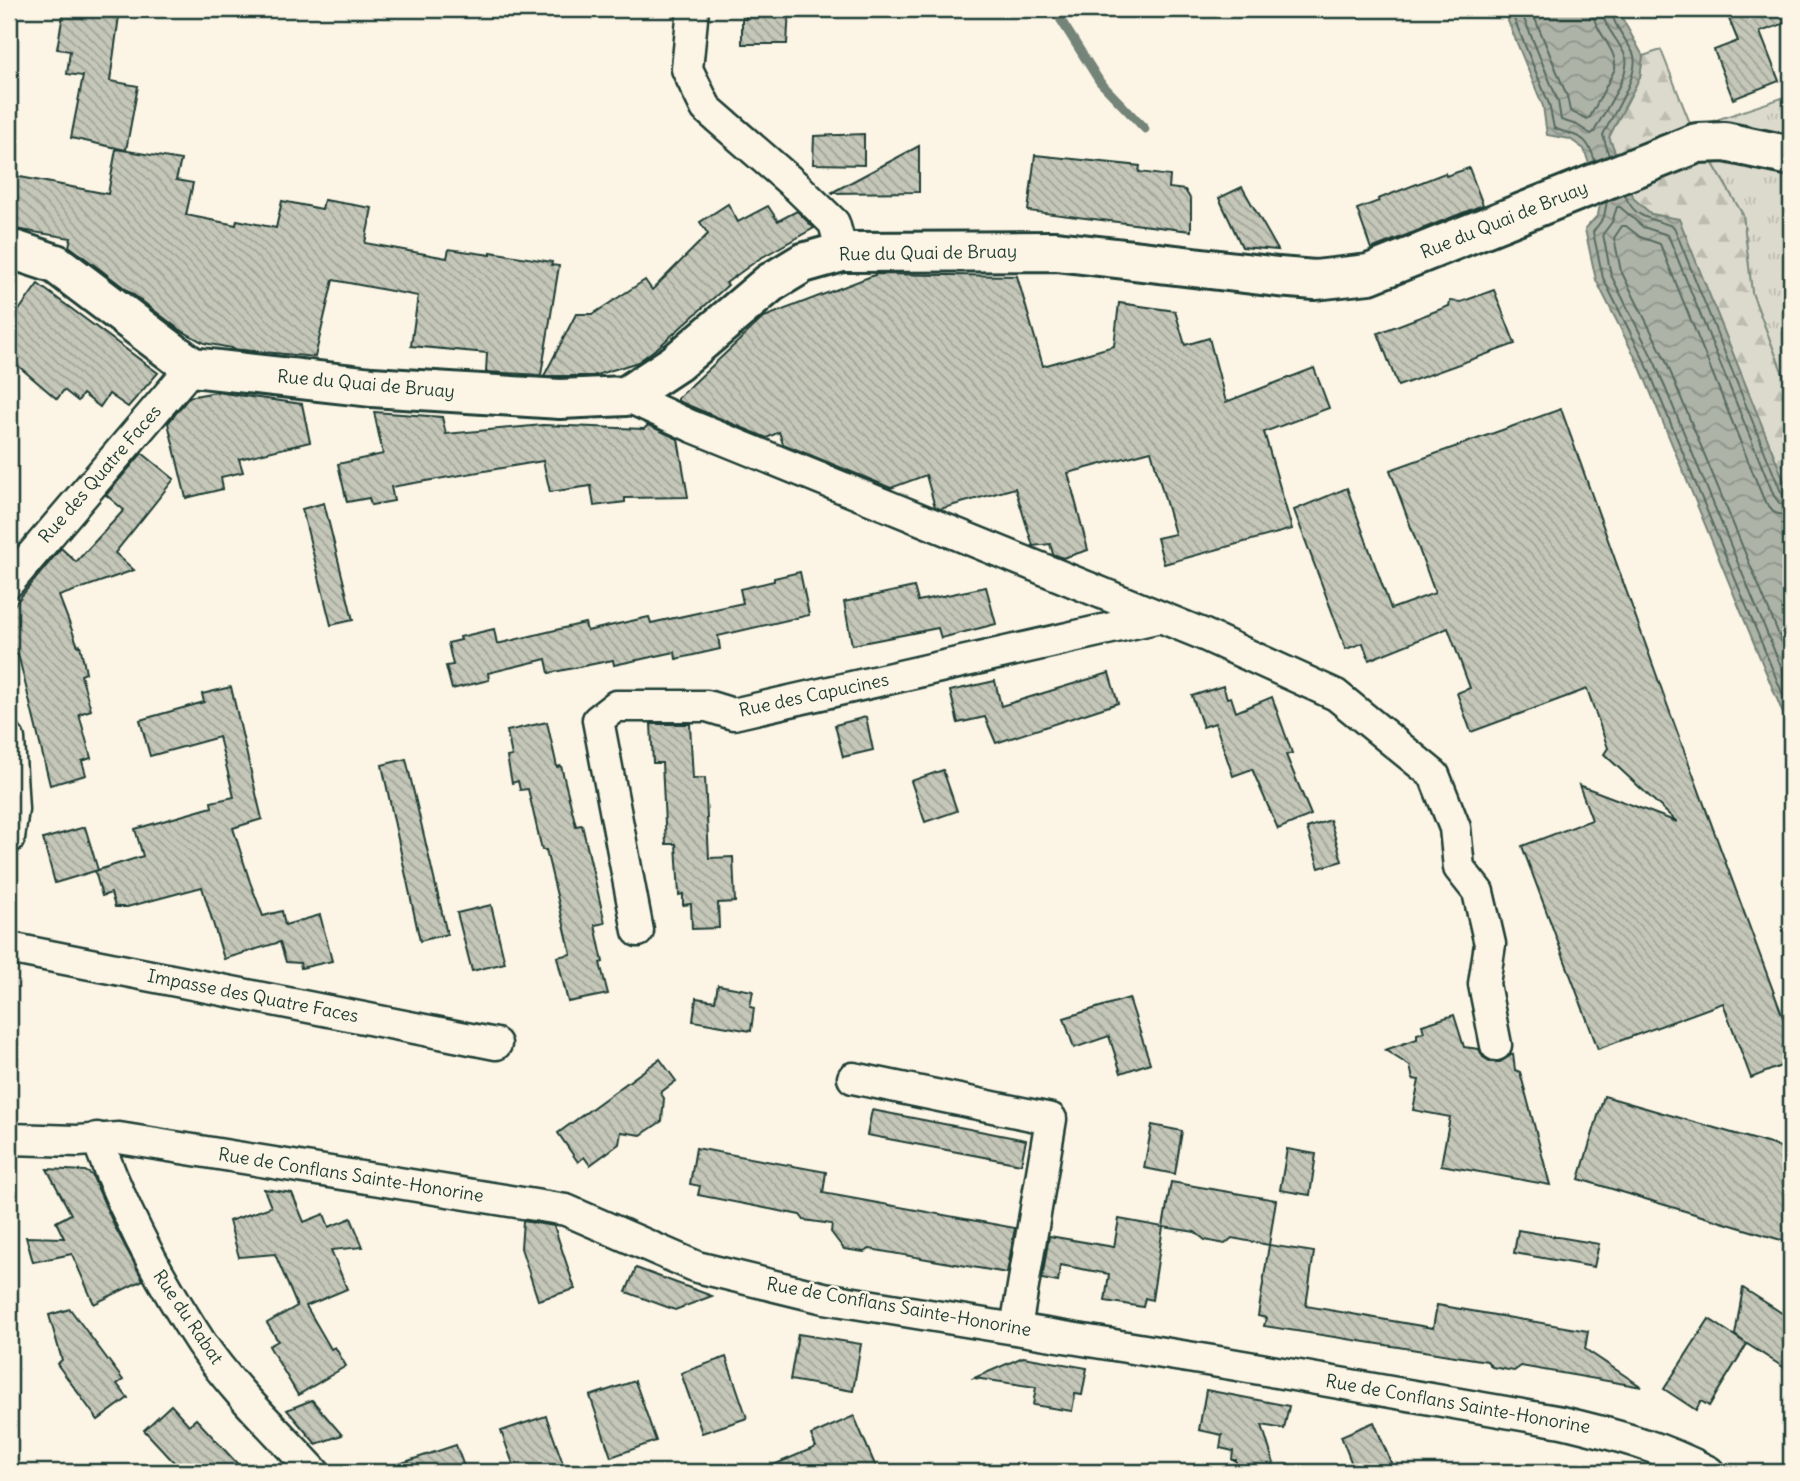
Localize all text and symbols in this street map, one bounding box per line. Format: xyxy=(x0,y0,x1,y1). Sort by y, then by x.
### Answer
street label: Rue du Quai de Bruay xyxy=(1417,175,1591,264)
street label: Rue du Quai de Bruay xyxy=(839,239,1017,266)
street label: Rue du Quai de Bruay xyxy=(276,364,456,403)
street label: Rue des Quatre Faces xyxy=(33,400,166,548)
street label: Rue des Capucines xyxy=(737,667,891,722)
street label: Impasse des Quatre Faces xyxy=(146,964,361,1027)
street label: Rue de Conflans Sainte-Honorine xyxy=(217,1142,485,1207)
street label: Rue du Rabat xyxy=(148,1265,228,1368)
street label: Rue de Conflans Sainte-Honorine xyxy=(765,1272,1033,1341)
street label: Rue de Conflans Sainte-Honorine xyxy=(1324,1369,1592,1438)

